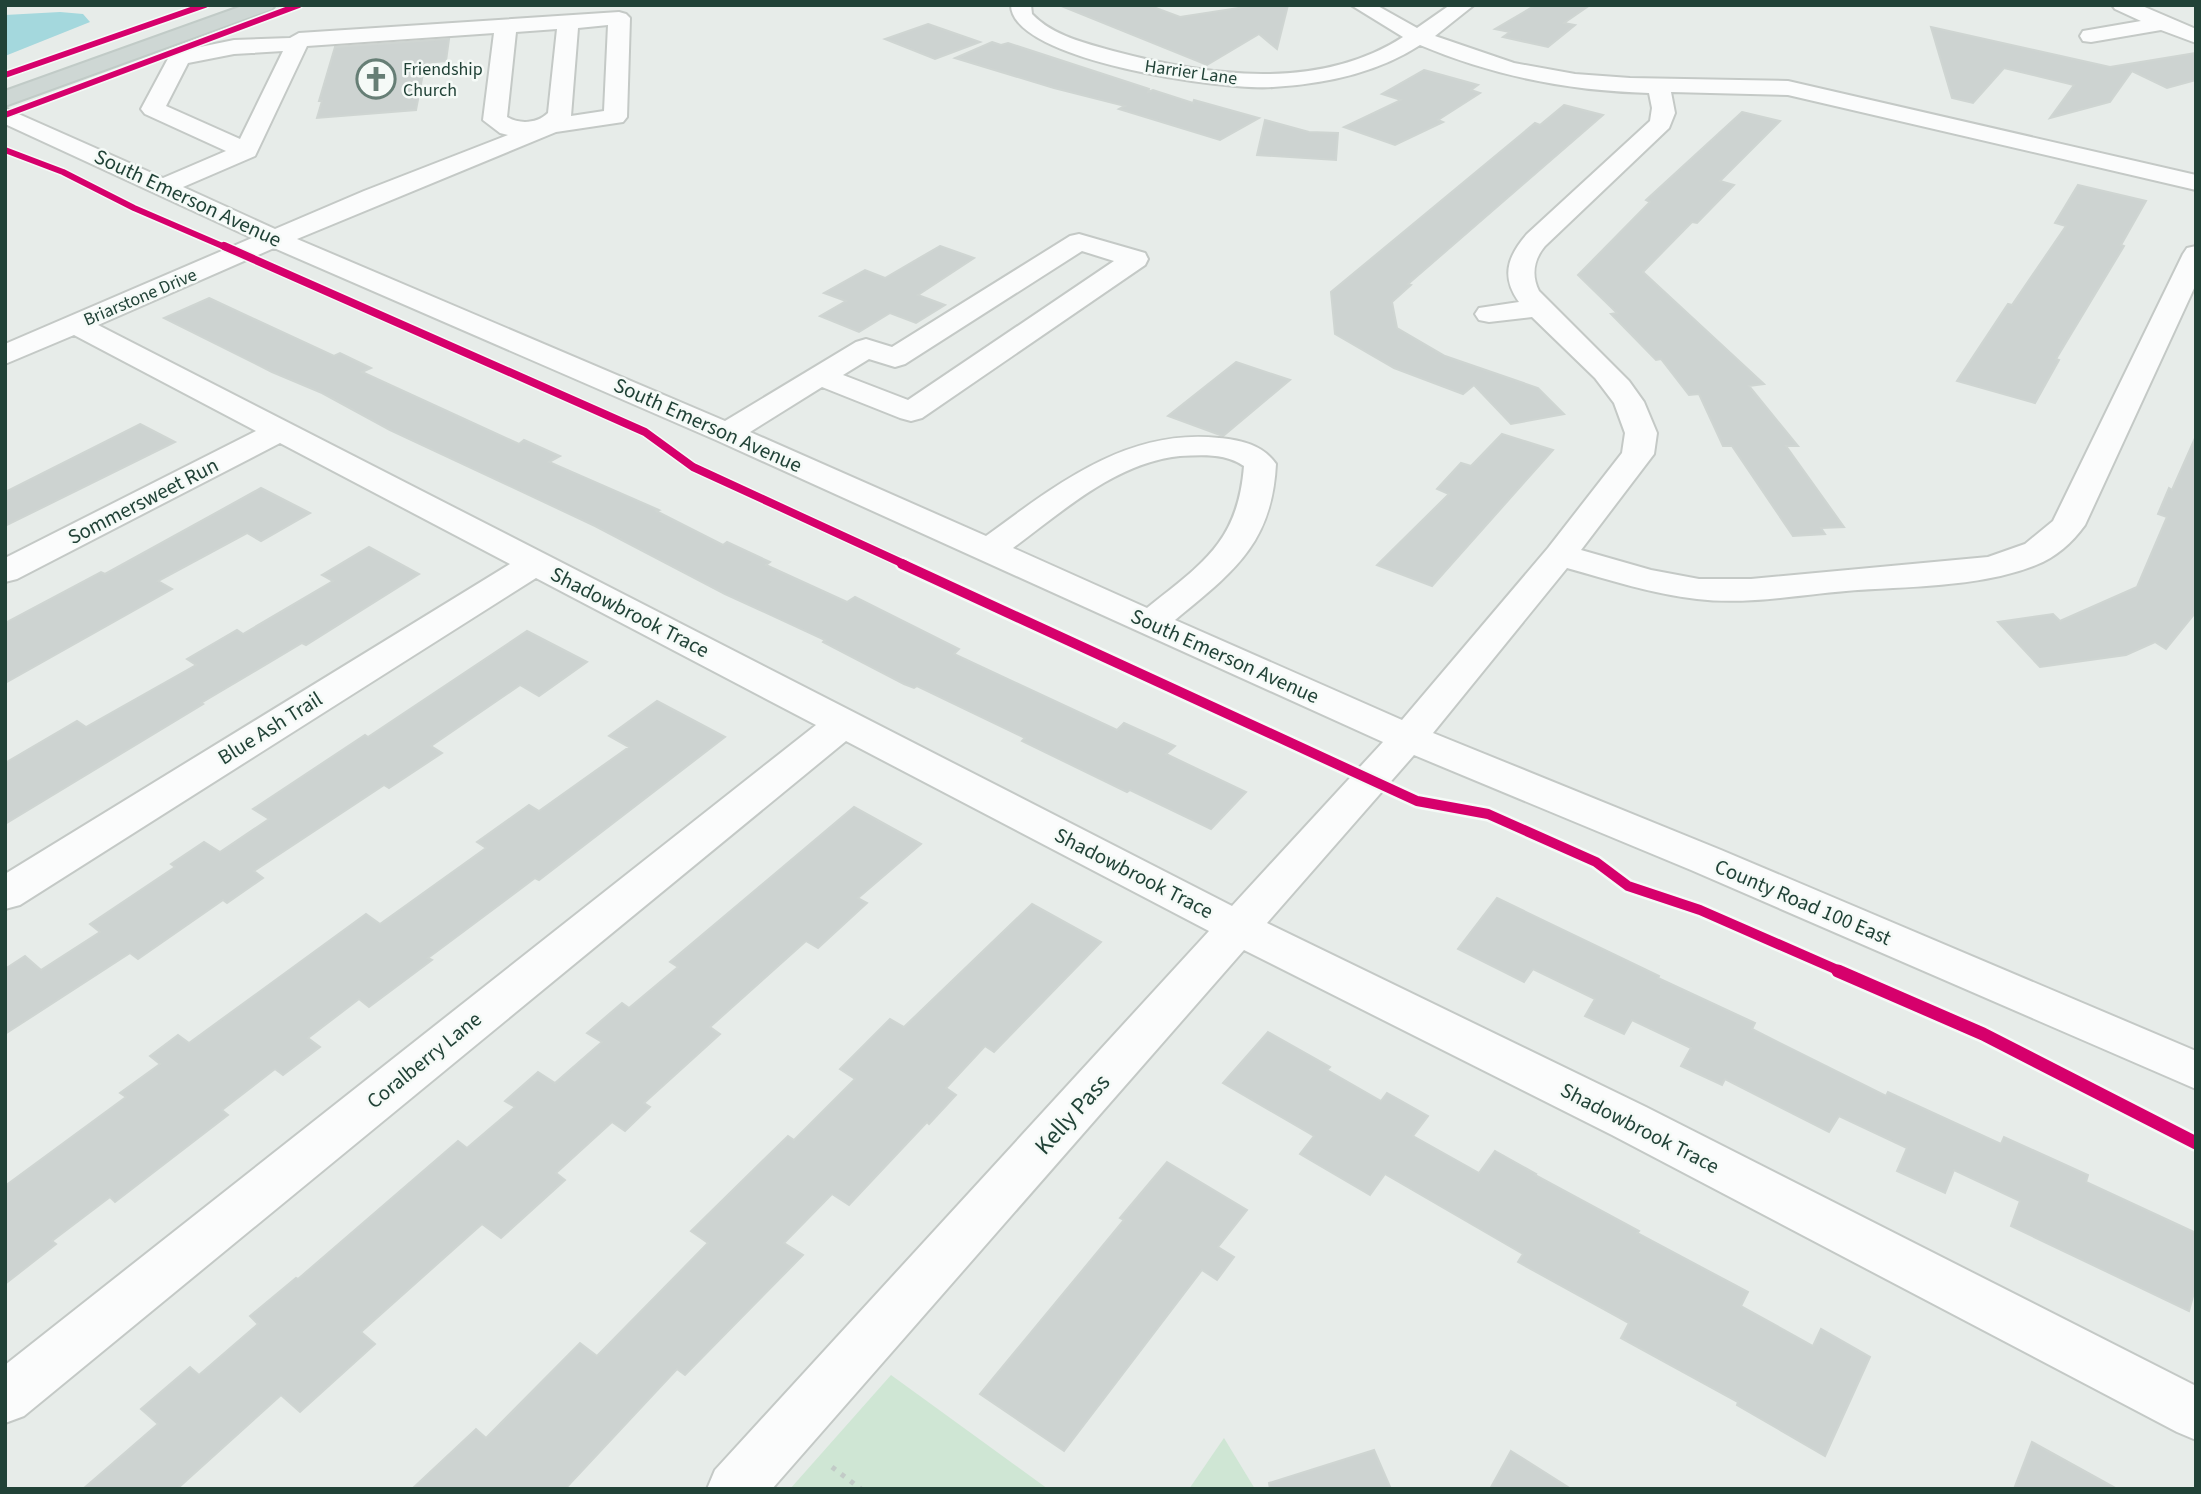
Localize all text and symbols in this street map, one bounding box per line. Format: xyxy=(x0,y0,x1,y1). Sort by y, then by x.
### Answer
street label: Harrier Lane xyxy=(1143,54,1239,91)
place label: Friendship Church xyxy=(403,57,483,103)
church icon: Friendship Church xyxy=(355,58,397,100)
street label: South Emerson Avenue xyxy=(89,141,287,255)
street label: Briarstone Drive xyxy=(80,262,201,333)
street label: South Emerson Avenue xyxy=(609,370,807,480)
street label: Sommersweet Run xyxy=(62,450,224,552)
street label: Shadowbrook Trace xyxy=(545,559,715,665)
street label: South Emerson Avenue xyxy=(1126,601,1324,711)
street label: Blue Ash Trail xyxy=(212,684,328,772)
street label: Shadowbrook Trace xyxy=(1049,820,1219,926)
street label: County Road 100 East xyxy=(1710,851,1896,953)
street label: Coralberry Lane xyxy=(360,1004,488,1116)
street label: Kelly Pass xyxy=(1026,1066,1118,1163)
street label: Shadowbrook Trace xyxy=(1555,1075,1725,1181)

